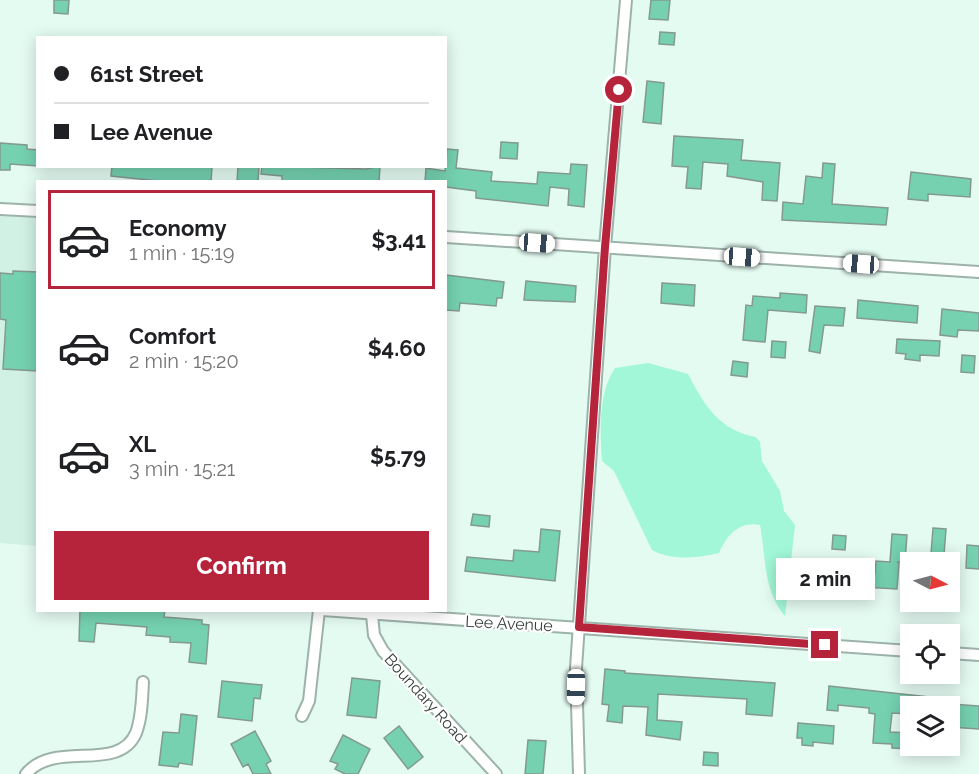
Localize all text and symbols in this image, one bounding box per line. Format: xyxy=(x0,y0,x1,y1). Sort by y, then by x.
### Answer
text: 61st Street xyxy=(90,61,203,87)
route start xyxy=(605,76,632,103)
text: Lee Avenue xyxy=(90,119,213,145)
icon: car xyxy=(57,213,111,267)
text: Economy xyxy=(129,215,227,241)
text: $3.41 xyxy=(372,227,426,253)
car xyxy=(518,233,556,253)
text: 1 min · 15:19 xyxy=(129,241,235,265)
car xyxy=(723,247,761,267)
car xyxy=(842,254,880,274)
icon: car xyxy=(57,321,111,375)
text: Comfort xyxy=(129,323,216,349)
text: $4.60 xyxy=(368,335,426,361)
text: 2 min · 15:20 xyxy=(129,349,239,373)
icon: car xyxy=(57,429,111,483)
text: XL xyxy=(129,431,156,457)
text: $5.79 xyxy=(370,443,426,469)
text: 3 min · 15:21 xyxy=(129,457,235,481)
button: Confirm xyxy=(54,531,429,600)
north arrow xyxy=(900,552,960,612)
map controls xyxy=(900,552,960,756)
callout: 2 min xyxy=(776,558,874,600)
text: 2 min xyxy=(800,567,851,591)
street label: Lee Avenue xyxy=(465,612,553,635)
button: locate xyxy=(900,624,960,684)
route end xyxy=(811,631,838,658)
street label: Boundary Road xyxy=(380,650,471,747)
car xyxy=(567,669,585,705)
button: layers xyxy=(900,696,960,756)

